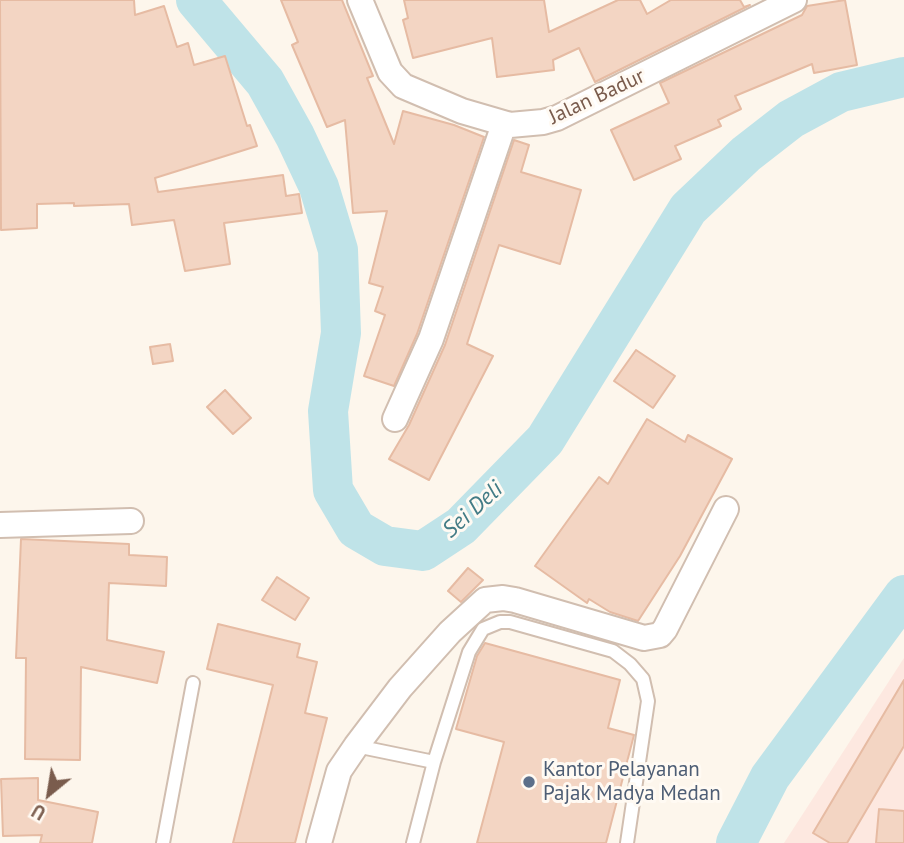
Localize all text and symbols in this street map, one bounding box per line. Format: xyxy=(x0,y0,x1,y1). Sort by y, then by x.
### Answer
street label: Jalan Badur xyxy=(545,64,649,130)
water label: Sei Deli xyxy=(437,476,509,544)
place label: Kantor Pelayanan Pajak Madya Medan xyxy=(543,757,721,807)
north arrow xyxy=(14,759,84,829)
marker: Kantor Pelayanan Pajak Madya Medan xyxy=(521,774,537,790)
text: U xyxy=(27,799,50,826)

